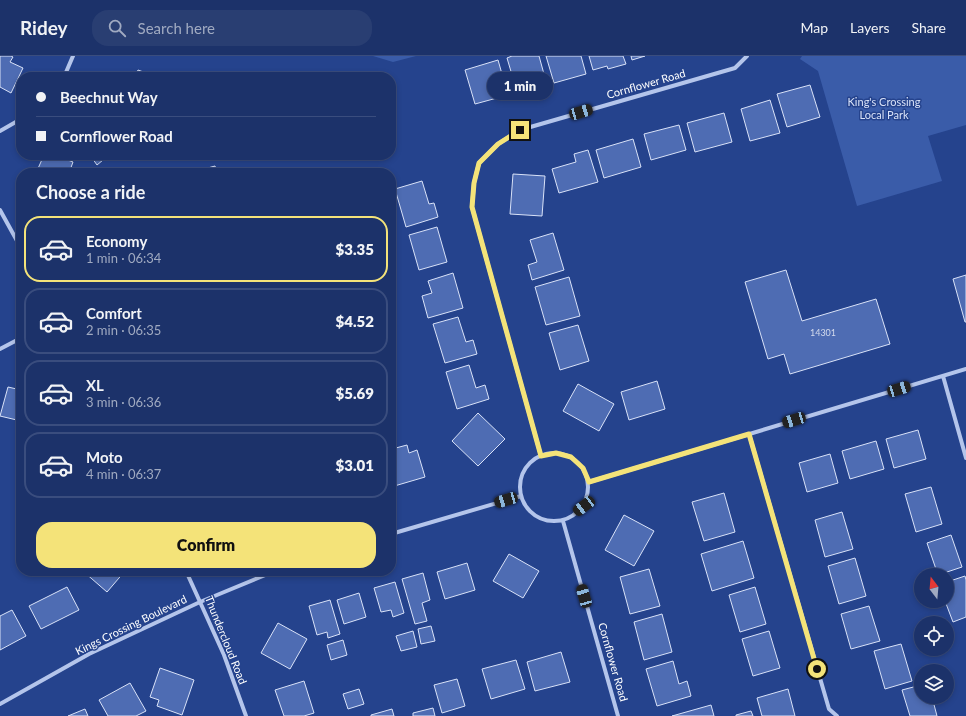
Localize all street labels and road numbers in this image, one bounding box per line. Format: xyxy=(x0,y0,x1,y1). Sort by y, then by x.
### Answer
street label: Cornflower Road xyxy=(605,66,687,101)
street label: Kings Crossing Boulevard xyxy=(73,592,189,657)
street label: Thundercloud Road xyxy=(203,594,250,686)
street label: Cornflower Road xyxy=(596,621,631,703)

